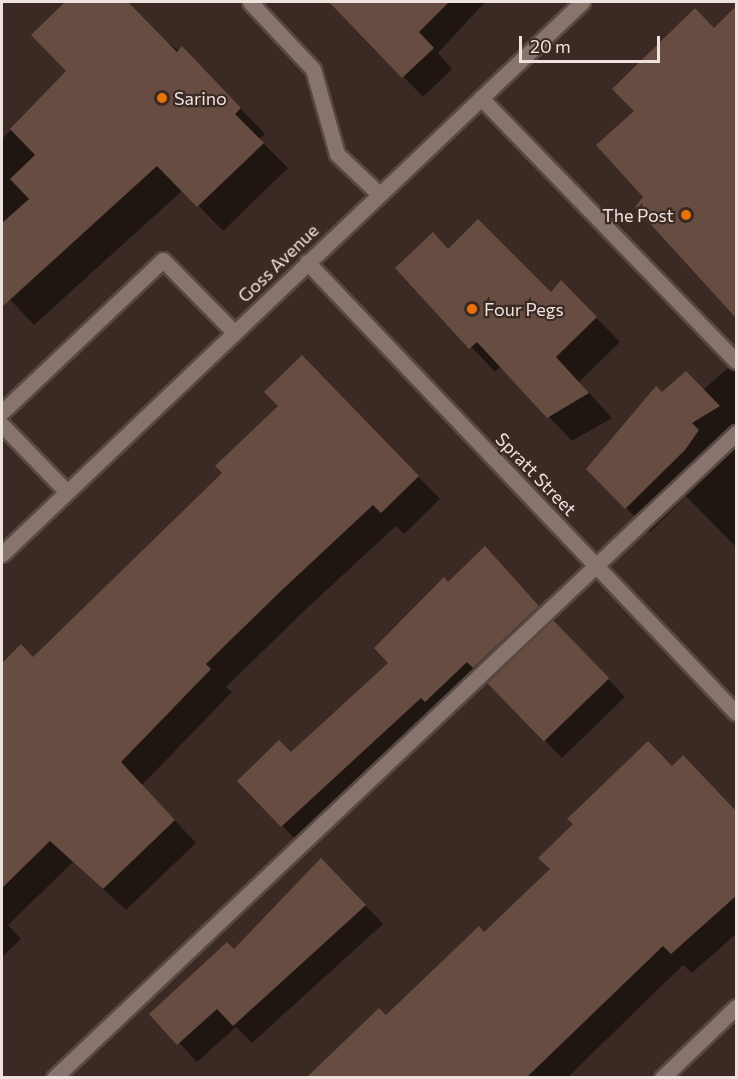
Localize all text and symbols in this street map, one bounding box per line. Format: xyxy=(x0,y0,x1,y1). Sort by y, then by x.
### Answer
scale bar xyxy=(522,24,663,62)
text: 20 m xyxy=(530,35,571,57)
place label: Sarino xyxy=(174,87,227,109)
marker: Sarino xyxy=(155,91,169,105)
place label: The Post xyxy=(602,204,674,226)
marker: The Post xyxy=(679,208,693,222)
street label: Goss Avenue xyxy=(233,219,323,307)
place label: Four Pegs xyxy=(484,298,564,320)
marker: Four Pegs xyxy=(465,302,479,316)
street label: Spratt Street xyxy=(491,428,581,520)

